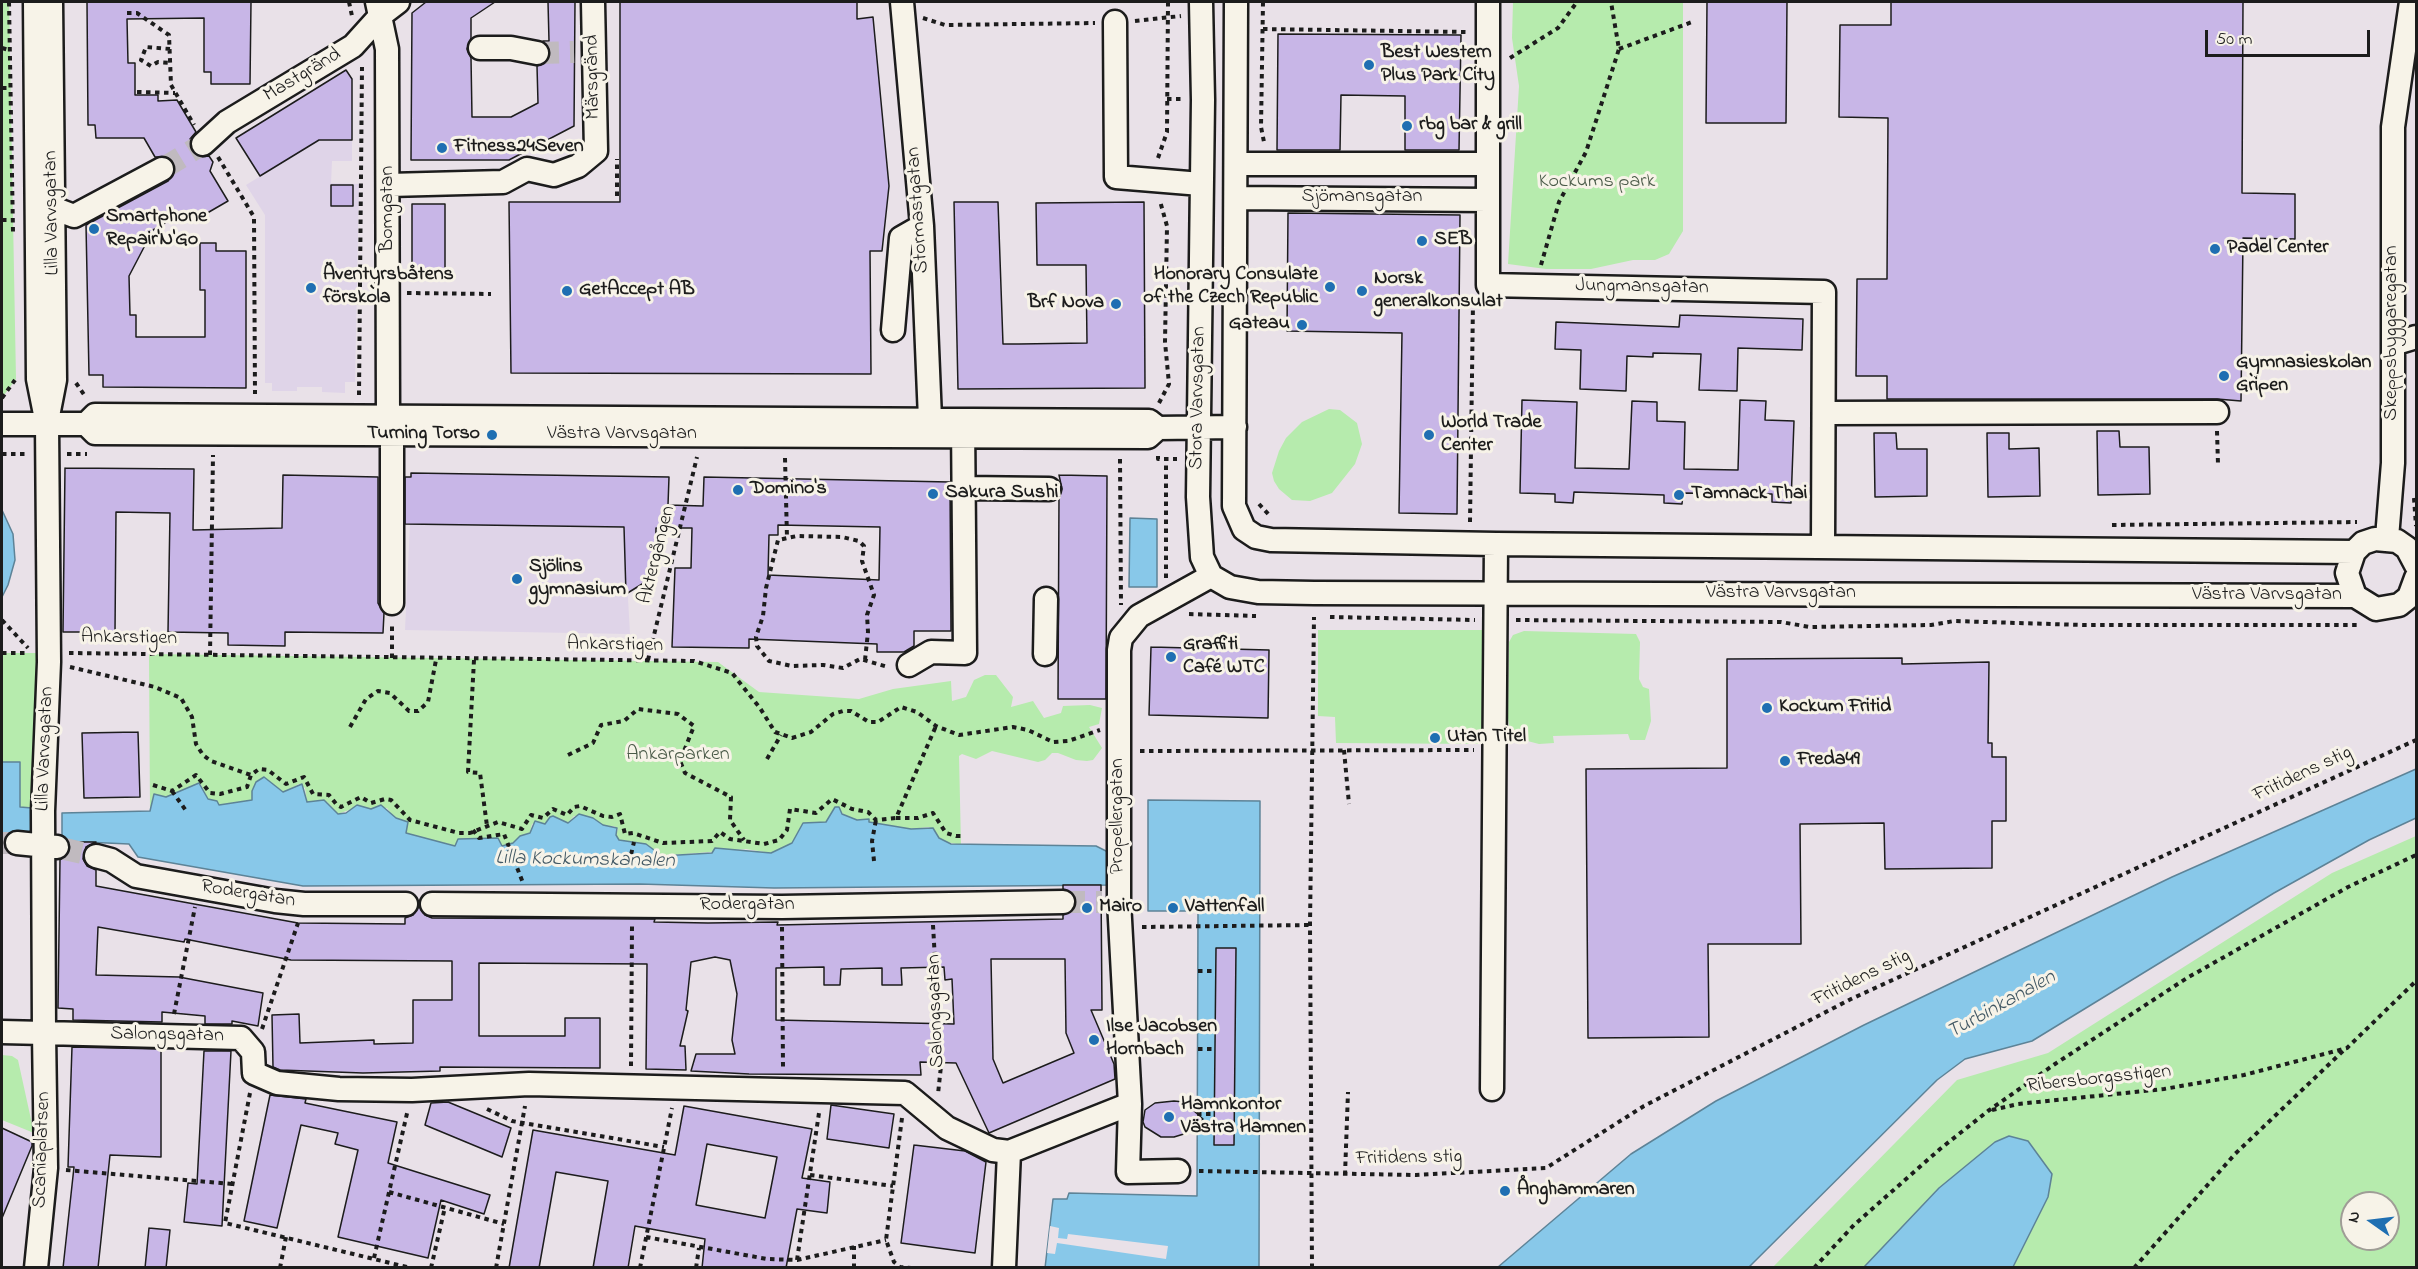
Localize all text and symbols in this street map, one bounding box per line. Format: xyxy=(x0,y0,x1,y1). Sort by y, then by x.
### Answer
scale bar xyxy=(2208,18,2373,56)
text: 50 m xyxy=(2216,27,2253,53)
street label: Märsgränd xyxy=(581,34,607,120)
place label: Best Western Plus Park City xyxy=(1381,42,1495,89)
street label: Mastgränd xyxy=(260,44,346,108)
marker: Best Western Plus Park City xyxy=(1362,58,1376,72)
place label: rbg bar & grill xyxy=(1419,114,1522,138)
marker: rbg bar & grill xyxy=(1400,119,1414,133)
place label: Fitness24Seven xyxy=(454,136,584,160)
marker: Fitness24Seven xyxy=(435,141,449,155)
street label: Stormastgatan xyxy=(903,146,935,274)
street label: Lilla Varvsgatan xyxy=(40,150,66,276)
street label: Bomgatan xyxy=(377,166,401,252)
park label: Kockums park xyxy=(1539,171,1655,195)
street label: Sjömansgatan xyxy=(1302,186,1422,210)
place label: Smartphone Repair'N'Go xyxy=(106,206,207,253)
marker: Smartphone Repair'N'Go xyxy=(87,222,101,236)
place label: SEB xyxy=(1434,229,1472,253)
marker: SEB xyxy=(1415,234,1429,248)
place label: Padel Center xyxy=(2227,237,2328,261)
marker: Padel Center xyxy=(2208,242,2222,256)
street label: Skeppsbyggaregatan xyxy=(2381,245,2405,421)
place label: Äventyrsbåtens förskola xyxy=(323,264,454,311)
place label: Honorary Consulate of the Czech Republic xyxy=(1143,264,1318,311)
place label: Norsk generalkonsulat xyxy=(1374,268,1503,315)
street label: Jungmansgatan xyxy=(1575,275,1709,301)
place label: GetAccept AB xyxy=(579,279,695,303)
marker: Honorary Consulate of the Czech Republic xyxy=(1323,280,1337,294)
marker: Äventyrsbåtens förskola xyxy=(304,281,318,295)
marker: GetAccept AB xyxy=(560,284,574,298)
marker: Norsk generalkonsulat xyxy=(1355,284,1369,298)
place label: Brf Nova xyxy=(1028,292,1104,316)
marker: Brf Nova xyxy=(1109,297,1123,311)
place label: Gateau xyxy=(1229,313,1290,337)
marker: Gateau xyxy=(1295,318,1309,332)
street label: Stora Varvsgatan xyxy=(1186,326,1212,470)
place label: Gymnasieskolan Gripen xyxy=(2236,352,2371,399)
marker: Gymnasieskolan Gripen xyxy=(2217,369,2231,383)
place label: World Trade Center xyxy=(1441,412,1541,459)
place label: Turning Torso xyxy=(367,423,480,447)
street label: Västra Varvsgatan xyxy=(547,423,697,447)
marker: Turning Torso xyxy=(485,428,499,442)
marker: World Trade Center xyxy=(1422,428,1436,442)
place label: Domino's xyxy=(750,478,827,502)
place label: Sakura Sushi xyxy=(945,482,1058,506)
marker: Domino's xyxy=(731,483,745,497)
place label: Tamnack Thai xyxy=(1691,483,1807,507)
marker: Sakura Sushi xyxy=(926,487,940,501)
marker: Tamnack Thai xyxy=(1672,488,1686,502)
street label: Aktergången xyxy=(634,503,682,607)
place label: Sjölins gymnasium xyxy=(529,556,626,603)
marker: Sjölins gymnasium xyxy=(510,572,524,586)
street label: Västra Varvsgatan xyxy=(1706,582,1856,606)
street label: Västra Varvsgatan xyxy=(2192,584,2342,608)
street label: Ankarstigen xyxy=(81,626,177,652)
street label: Ankarstigen xyxy=(567,633,663,659)
place label: Graffiti Café WTC xyxy=(1183,634,1265,681)
marker: Graffiti Café WTC xyxy=(1164,650,1178,664)
street label: Lilla Varvsgatan xyxy=(32,686,60,812)
place label: Kockum Fritid xyxy=(1779,696,1891,720)
marker: Kockum Fritid xyxy=(1760,701,1774,715)
place label: Utan Titel xyxy=(1447,726,1526,750)
marker: Utan Titel xyxy=(1428,731,1442,745)
street label: Fritidens stig xyxy=(2250,742,2356,808)
park label: Ankarparken xyxy=(626,744,730,768)
place label: Freda49 xyxy=(1797,749,1860,773)
marker: Freda49 xyxy=(1778,754,1792,768)
street label: Propellergatan xyxy=(1107,758,1131,874)
water label: Lilla Kockumskanalen xyxy=(495,847,675,875)
street label: Rodergatan xyxy=(199,876,297,914)
street label: Rodergatan xyxy=(699,894,795,918)
place label: Mairo xyxy=(1099,896,1142,920)
place label: Vattenfall xyxy=(1185,896,1264,920)
marker: Mairo xyxy=(1080,901,1094,915)
marker: Vattenfall xyxy=(1166,901,1180,915)
street label: Fritidens stig xyxy=(1809,945,1915,1013)
street label: Salongsgatan xyxy=(923,954,951,1068)
water label: Turbinkanalen xyxy=(1943,966,2061,1046)
place label: Ilse Jacobsen Hornbach xyxy=(1106,1016,1217,1063)
street label: Salongsgatan xyxy=(110,1023,224,1049)
marker: Ilse Jacobsen Hornbach xyxy=(1087,1033,1101,1047)
street label: Ribersborgsstigen xyxy=(2026,1060,2172,1100)
street label: Scaniaplatsen xyxy=(29,1091,57,1209)
place label: Hamnkontor Västra Hamnen xyxy=(1181,1094,1306,1141)
marker: Hamnkontor Västra Hamnen xyxy=(1162,1110,1176,1124)
street label: Fritidens stig xyxy=(1356,1146,1462,1172)
place label: Ånghammaren xyxy=(1517,1179,1635,1203)
marker: Ånghammaren xyxy=(1498,1184,1512,1198)
north arrow xyxy=(2340,1191,2400,1251)
text: N xyxy=(2342,1209,2367,1225)

